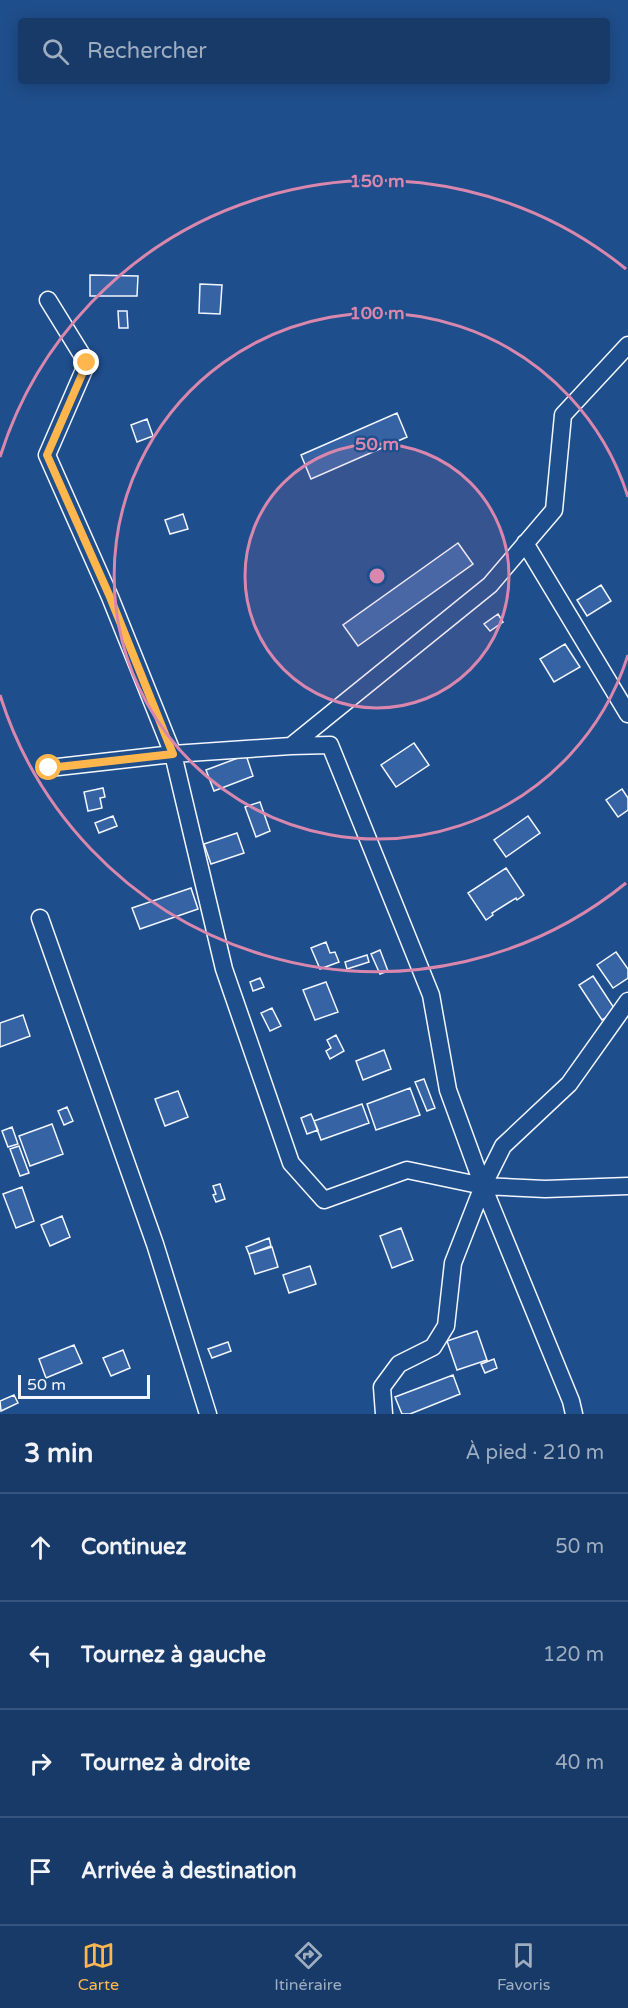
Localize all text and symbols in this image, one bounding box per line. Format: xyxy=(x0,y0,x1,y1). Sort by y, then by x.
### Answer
search box xyxy=(18,18,610,84)
icon: search xyxy=(39,35,72,68)
text: Rechercher xyxy=(87,38,207,64)
text: 150 m xyxy=(349,170,405,192)
text: 100 m xyxy=(349,302,405,324)
route end xyxy=(73,349,99,375)
text: 50 m xyxy=(355,433,399,455)
centre of rings xyxy=(367,566,387,586)
route start xyxy=(35,754,61,780)
scale bar xyxy=(18,1372,150,1400)
text: 50 m xyxy=(27,1375,66,1395)
text: 3 min xyxy=(24,1438,93,1469)
text: À pied · 210 m xyxy=(466,1441,604,1465)
icon: ahead xyxy=(24,1531,57,1564)
text: Continuez xyxy=(81,1534,186,1560)
text: 50 m xyxy=(555,1535,604,1559)
icon: left xyxy=(24,1639,57,1672)
text: Tournez à gauche xyxy=(81,1642,266,1668)
text: 120 m xyxy=(543,1643,604,1667)
icon: right xyxy=(24,1747,57,1780)
text: Tournez à droite xyxy=(81,1750,250,1776)
text: 40 m xyxy=(555,1751,604,1775)
icon: arrive xyxy=(24,1855,57,1888)
text: Arrivée à destination xyxy=(81,1858,297,1884)
tab: Carte xyxy=(78,1939,119,1995)
tab: Itinéraire xyxy=(274,1939,342,1995)
tab: Favoris xyxy=(497,1939,550,1995)

